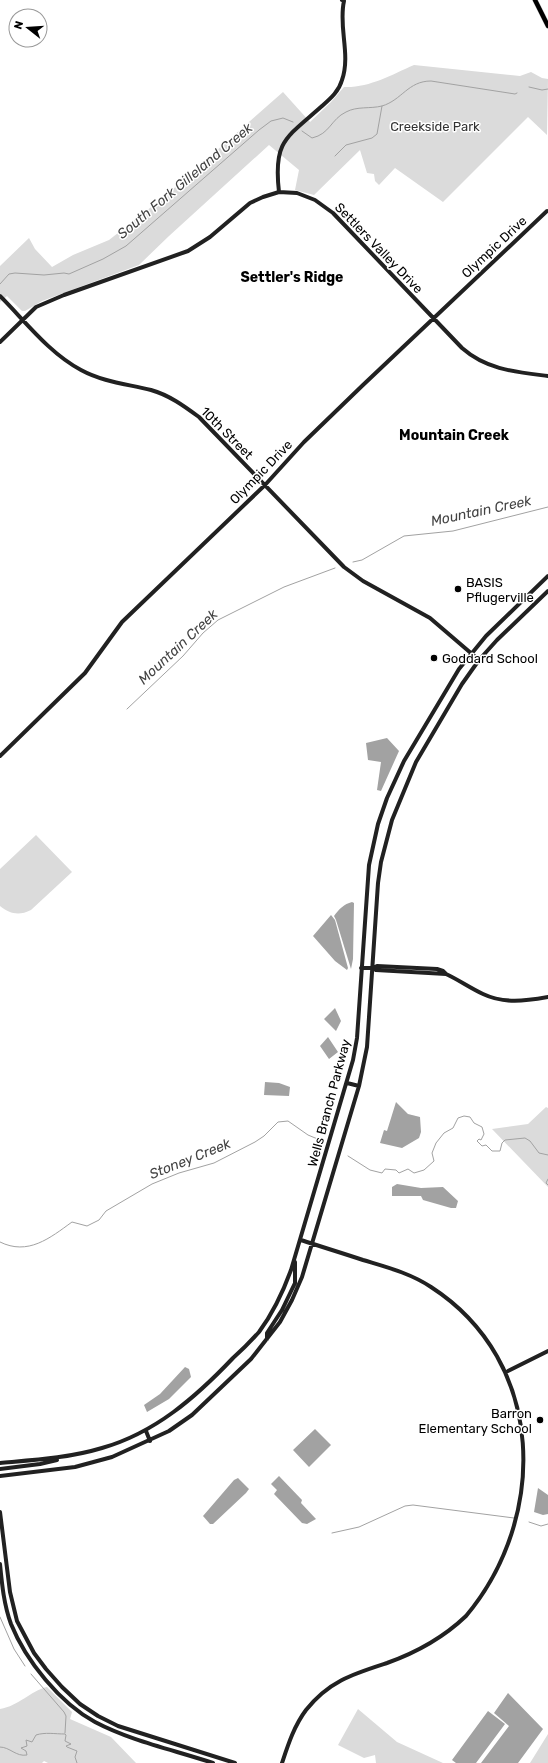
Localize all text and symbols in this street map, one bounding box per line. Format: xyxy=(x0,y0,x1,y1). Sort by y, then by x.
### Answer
north arrow xyxy=(8,8,48,48)
text: N xyxy=(12,19,26,31)
water label: South Fork Gilleland Creek xyxy=(114,119,257,243)
park label: Creekside Park xyxy=(390,119,480,134)
street label: Settlers Valley Drive xyxy=(332,200,426,296)
street label: Olympic Drive xyxy=(458,213,530,281)
district label: Settler's Ridge xyxy=(241,269,343,286)
street label: 10th Street xyxy=(198,404,256,462)
district label: Mountain Creek xyxy=(399,427,510,444)
street label: Olympic Drive xyxy=(227,437,295,507)
water label: Mountain Creek xyxy=(429,492,534,530)
place label: BASIS Pflugerville xyxy=(466,575,534,606)
marker: BASIS Pflugerville xyxy=(453,584,463,594)
water label: Mountain Creek xyxy=(135,605,222,688)
place label: Goddard School xyxy=(442,651,538,666)
marker: Goddard School xyxy=(429,653,439,663)
street label: Wells Branch Parkway xyxy=(305,1037,353,1169)
water label: Stoney Creek xyxy=(147,1135,234,1183)
place label: Barron Elementary School xyxy=(419,1406,532,1436)
marker: Barron Elementary School xyxy=(535,1415,545,1425)

